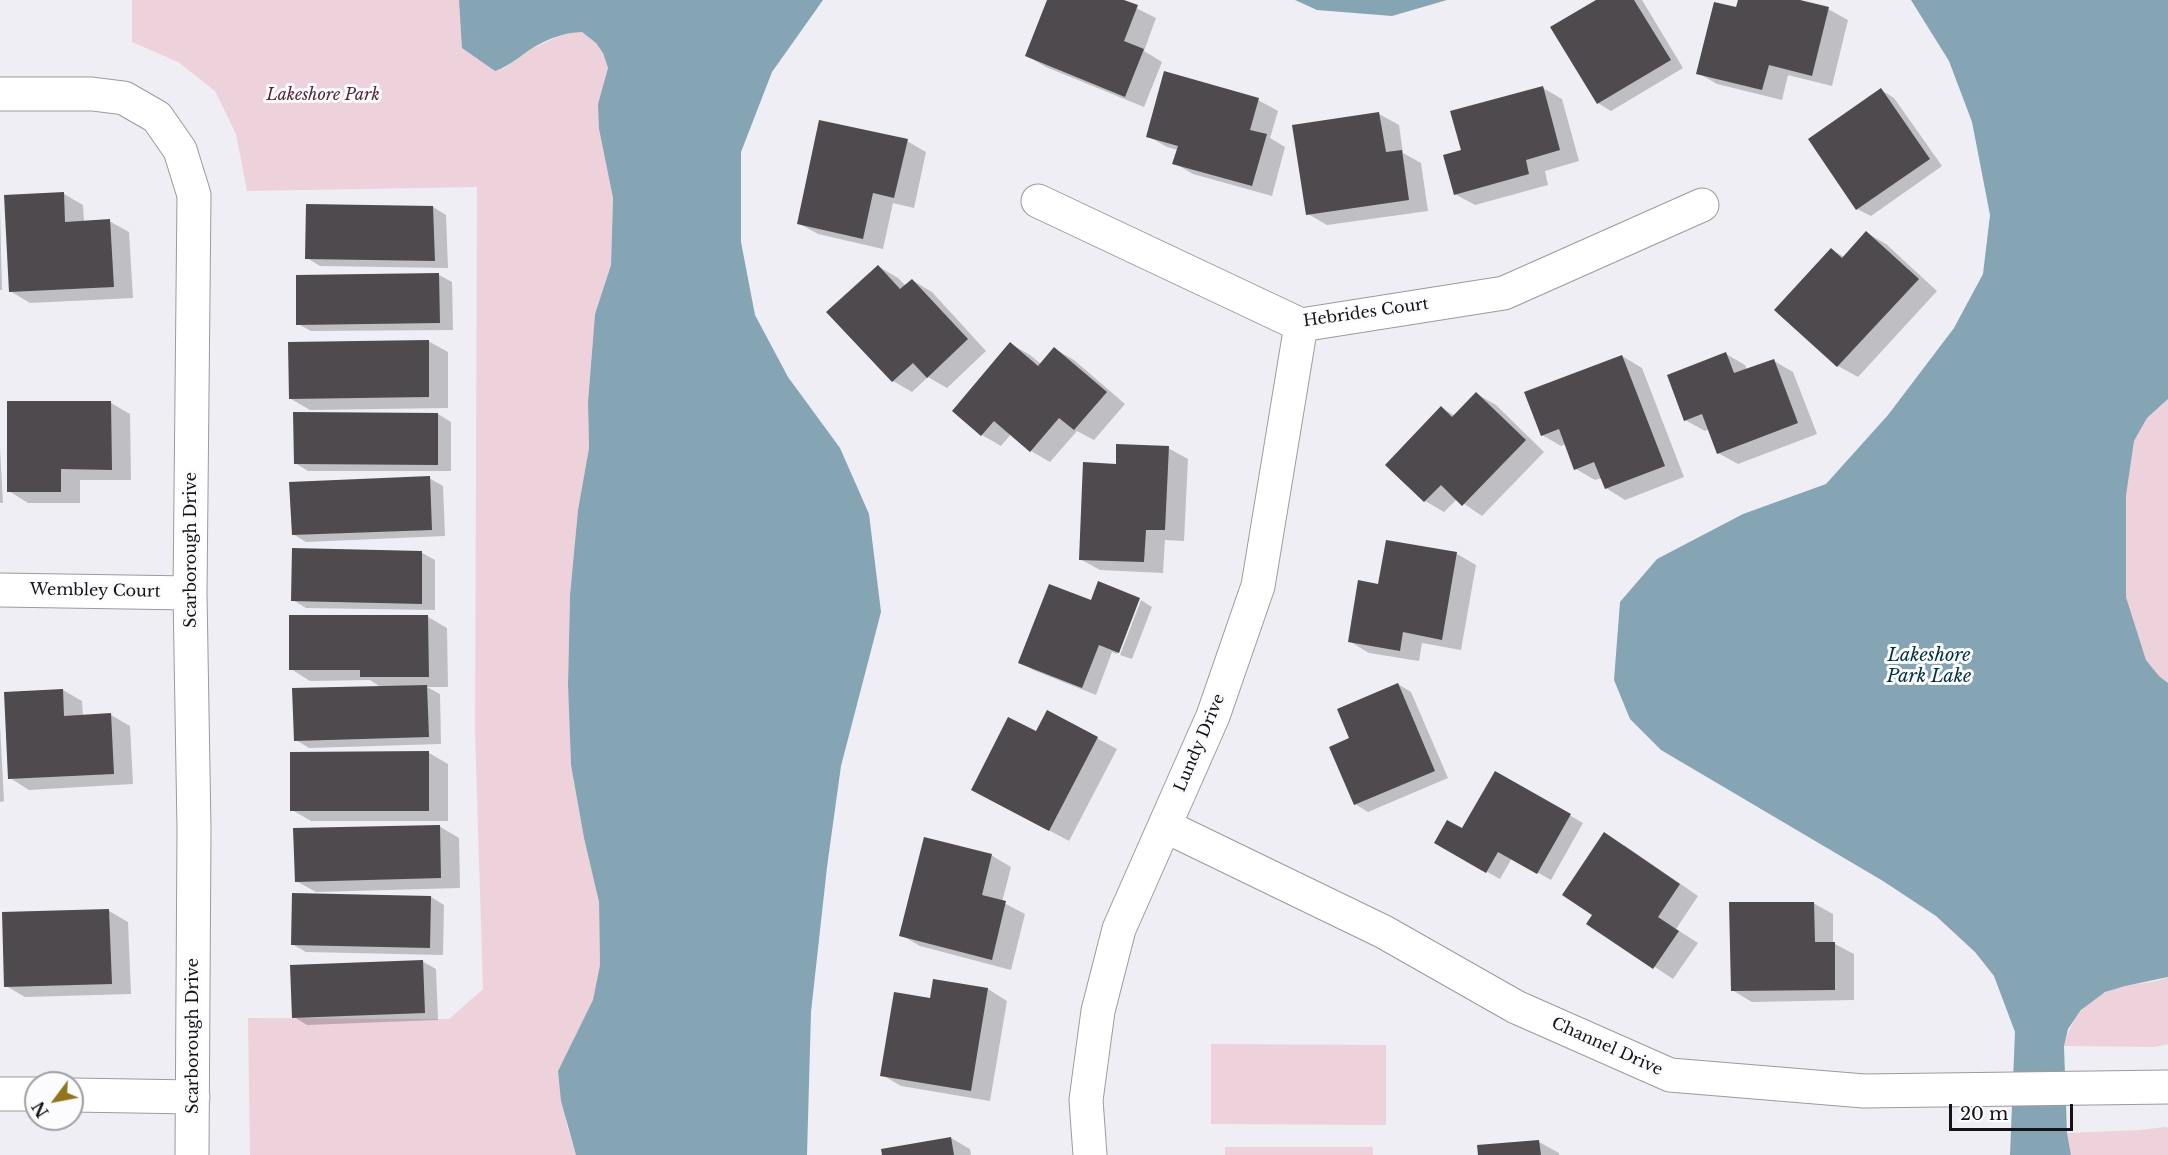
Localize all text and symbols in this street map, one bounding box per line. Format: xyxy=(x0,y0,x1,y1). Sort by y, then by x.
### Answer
park label: Lakeshore Park xyxy=(266,85,380,105)
street label: Hebrides Court xyxy=(1302,295,1430,331)
street label: Scarborough Drive xyxy=(181,472,201,628)
street label: Wembley Court xyxy=(29,580,161,602)
water label: Lakeshore Park Lake xyxy=(1887,645,1971,688)
street label: Lundy Drive xyxy=(1171,691,1229,795)
street label: Scarborough Drive xyxy=(183,958,203,1114)
street label: Channel Drive xyxy=(1549,1014,1665,1080)
north arrow xyxy=(24,1071,84,1131)
scale bar xyxy=(1952,1092,2076,1130)
text: N xyxy=(28,1098,53,1121)
text: 20 m xyxy=(1960,1103,2008,1125)

